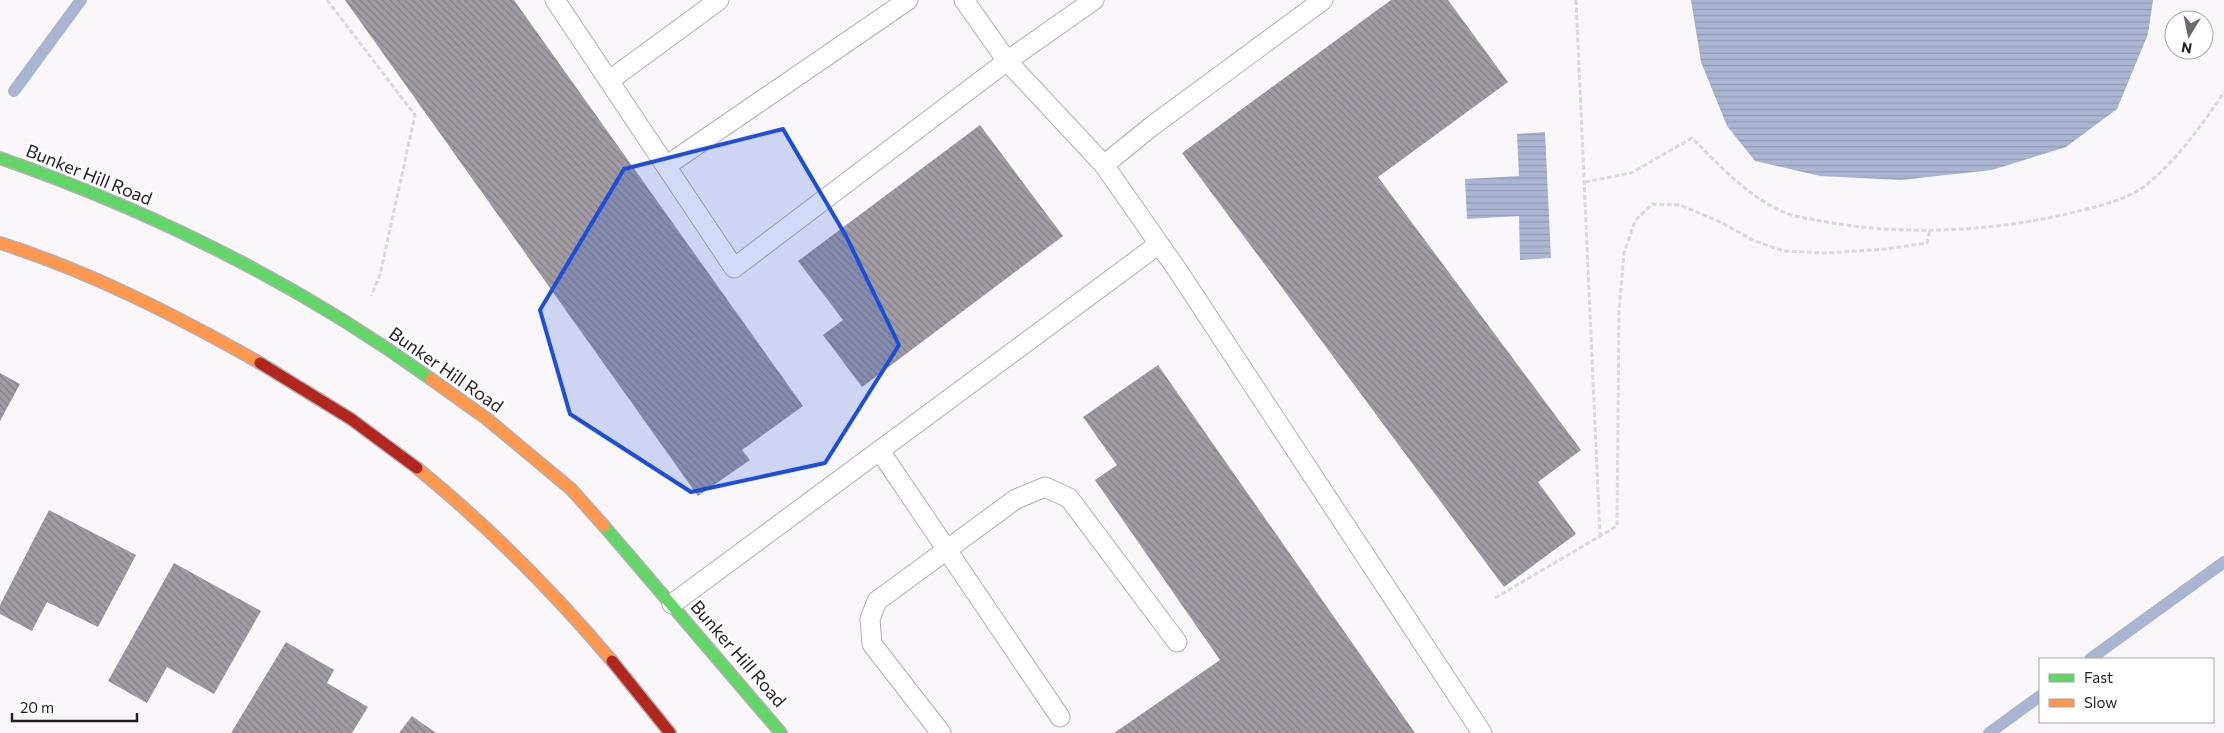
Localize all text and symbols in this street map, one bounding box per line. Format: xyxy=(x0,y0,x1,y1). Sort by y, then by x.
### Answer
north arrow xyxy=(2164,10,2214,60)
text: N xyxy=(2180,39,2193,58)
street label: Bunker Hill Road xyxy=(23,139,156,209)
street label: Bunker Hill Road xyxy=(385,322,508,417)
street label: Bunker Hill Road xyxy=(686,595,791,711)
legend xyxy=(2039,658,2214,723)
text: Fast xyxy=(2084,668,2113,686)
scale bar xyxy=(12,690,138,722)
text: Slow xyxy=(2084,693,2117,711)
text: 20 m xyxy=(20,698,54,716)

